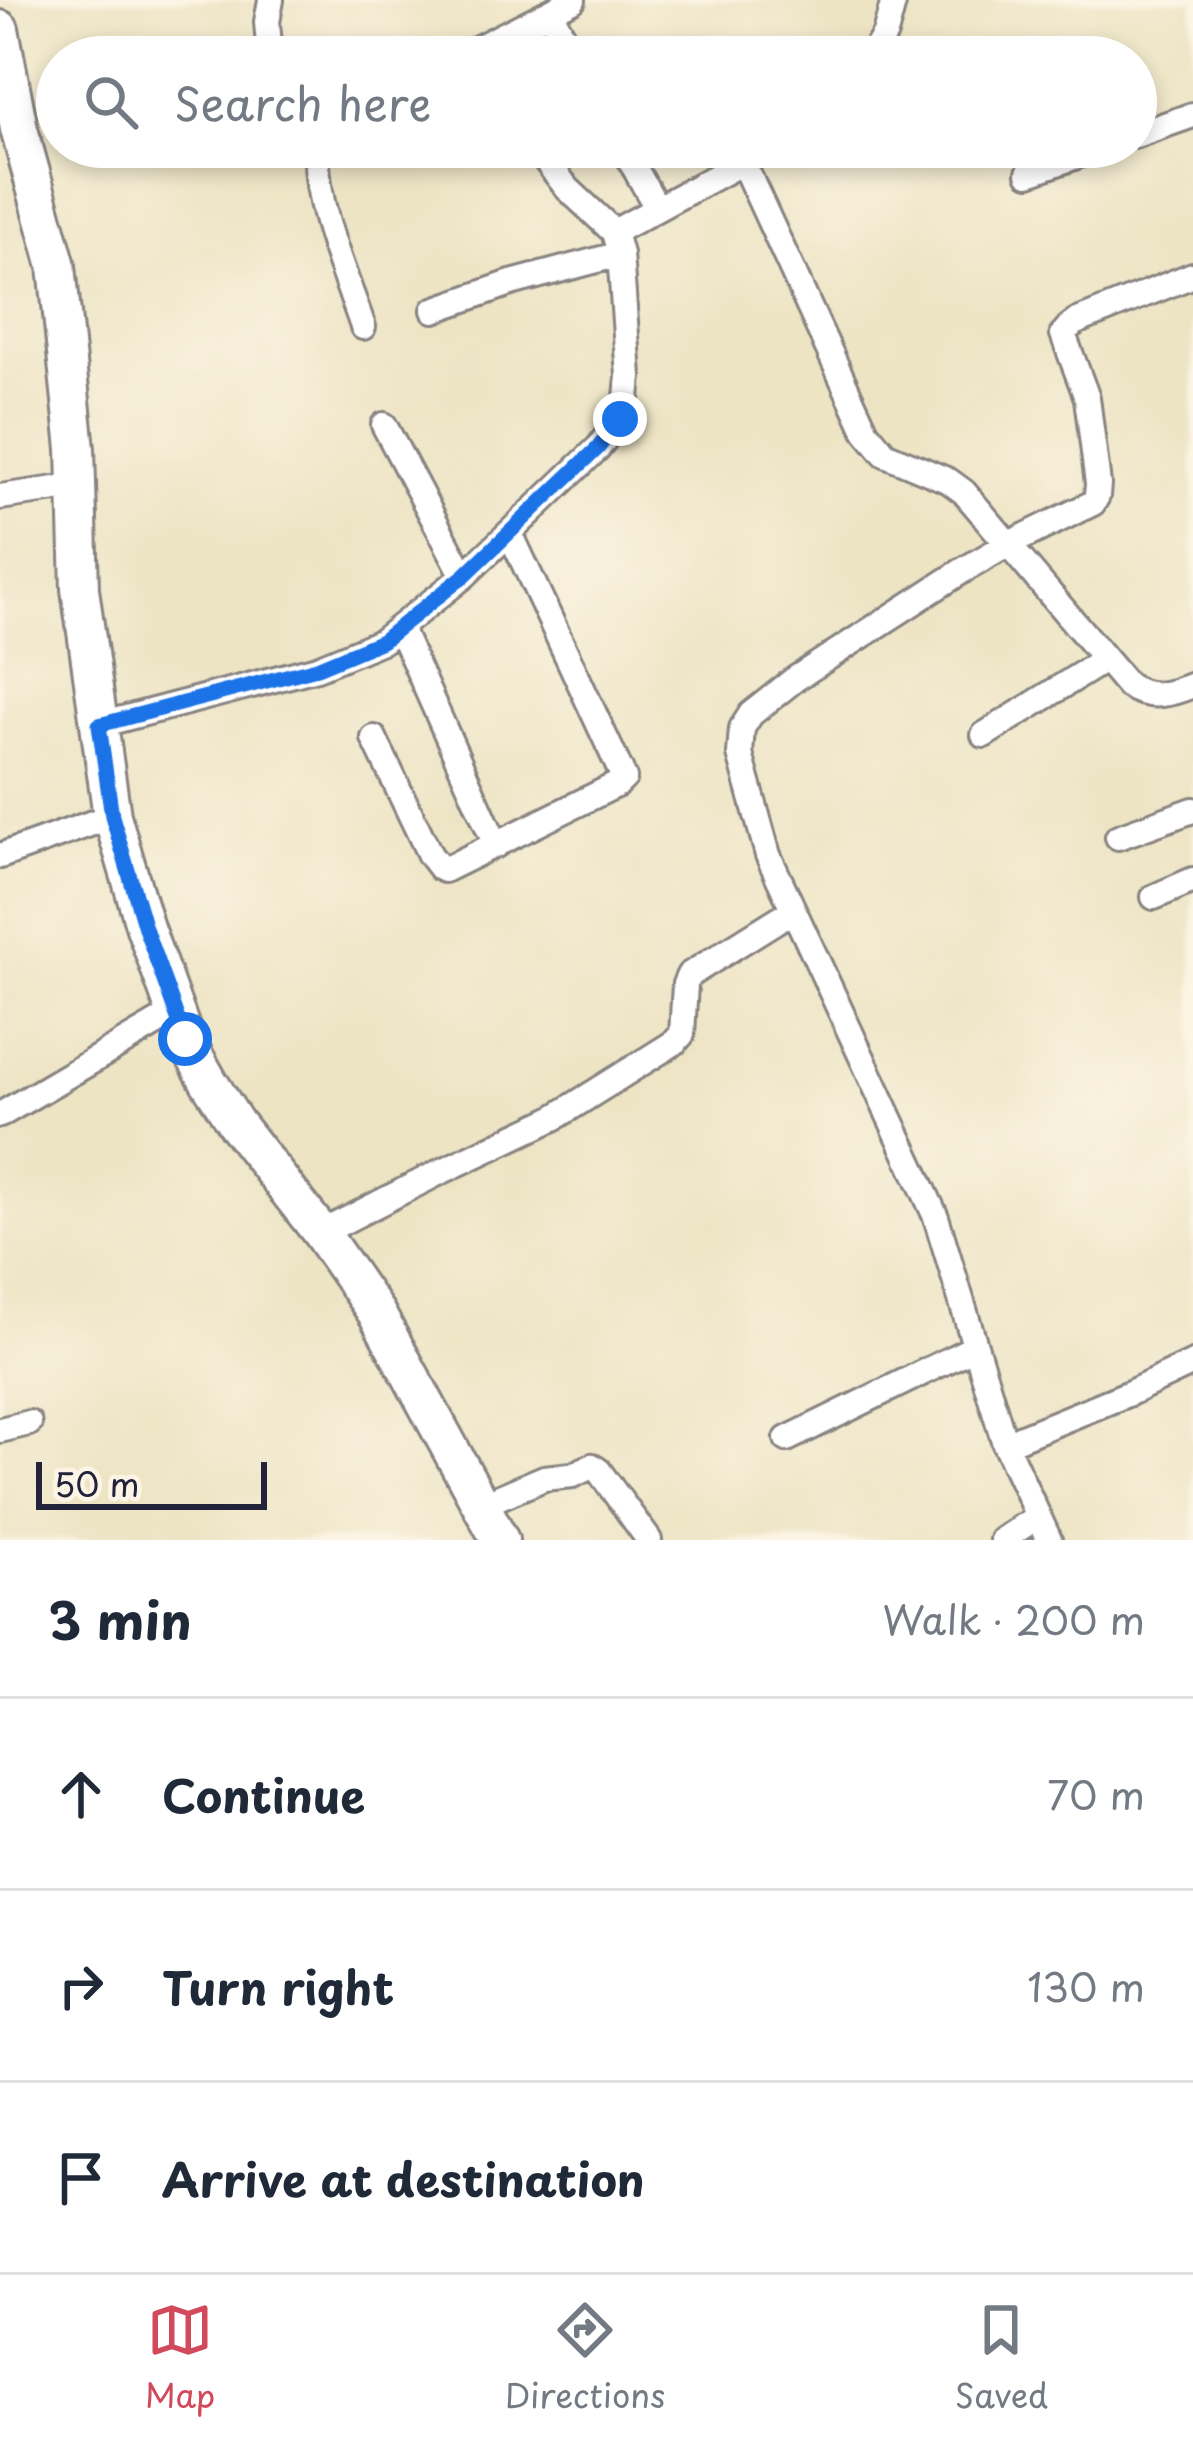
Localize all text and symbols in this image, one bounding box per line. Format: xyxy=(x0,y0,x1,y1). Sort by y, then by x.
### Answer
search box xyxy=(36,36,1157,168)
text: Search here xyxy=(174,68,431,136)
icon: search xyxy=(78,69,144,135)
route end xyxy=(593,392,647,446)
route start xyxy=(158,1012,212,1066)
scale bar xyxy=(36,1456,267,1509)
text: 50 m xyxy=(54,1458,140,1508)
text: 3 min xyxy=(48,1580,192,1657)
text: Walk · 200 m xyxy=(882,1589,1145,1648)
text: Continue xyxy=(162,1760,365,1828)
icon: ahead xyxy=(48,1761,114,1827)
text: 70 m xyxy=(1047,1764,1145,1823)
text: Turn right xyxy=(162,1952,394,2020)
icon: right xyxy=(48,1953,114,2019)
text: 130 m xyxy=(1027,1956,1145,2015)
text: Arrive at destination xyxy=(162,2144,645,2212)
icon: arrive xyxy=(48,2145,114,2211)
tab: Map xyxy=(145,2297,215,2419)
tab: Directions xyxy=(505,2297,665,2419)
tab: Saved xyxy=(955,2297,1048,2419)

